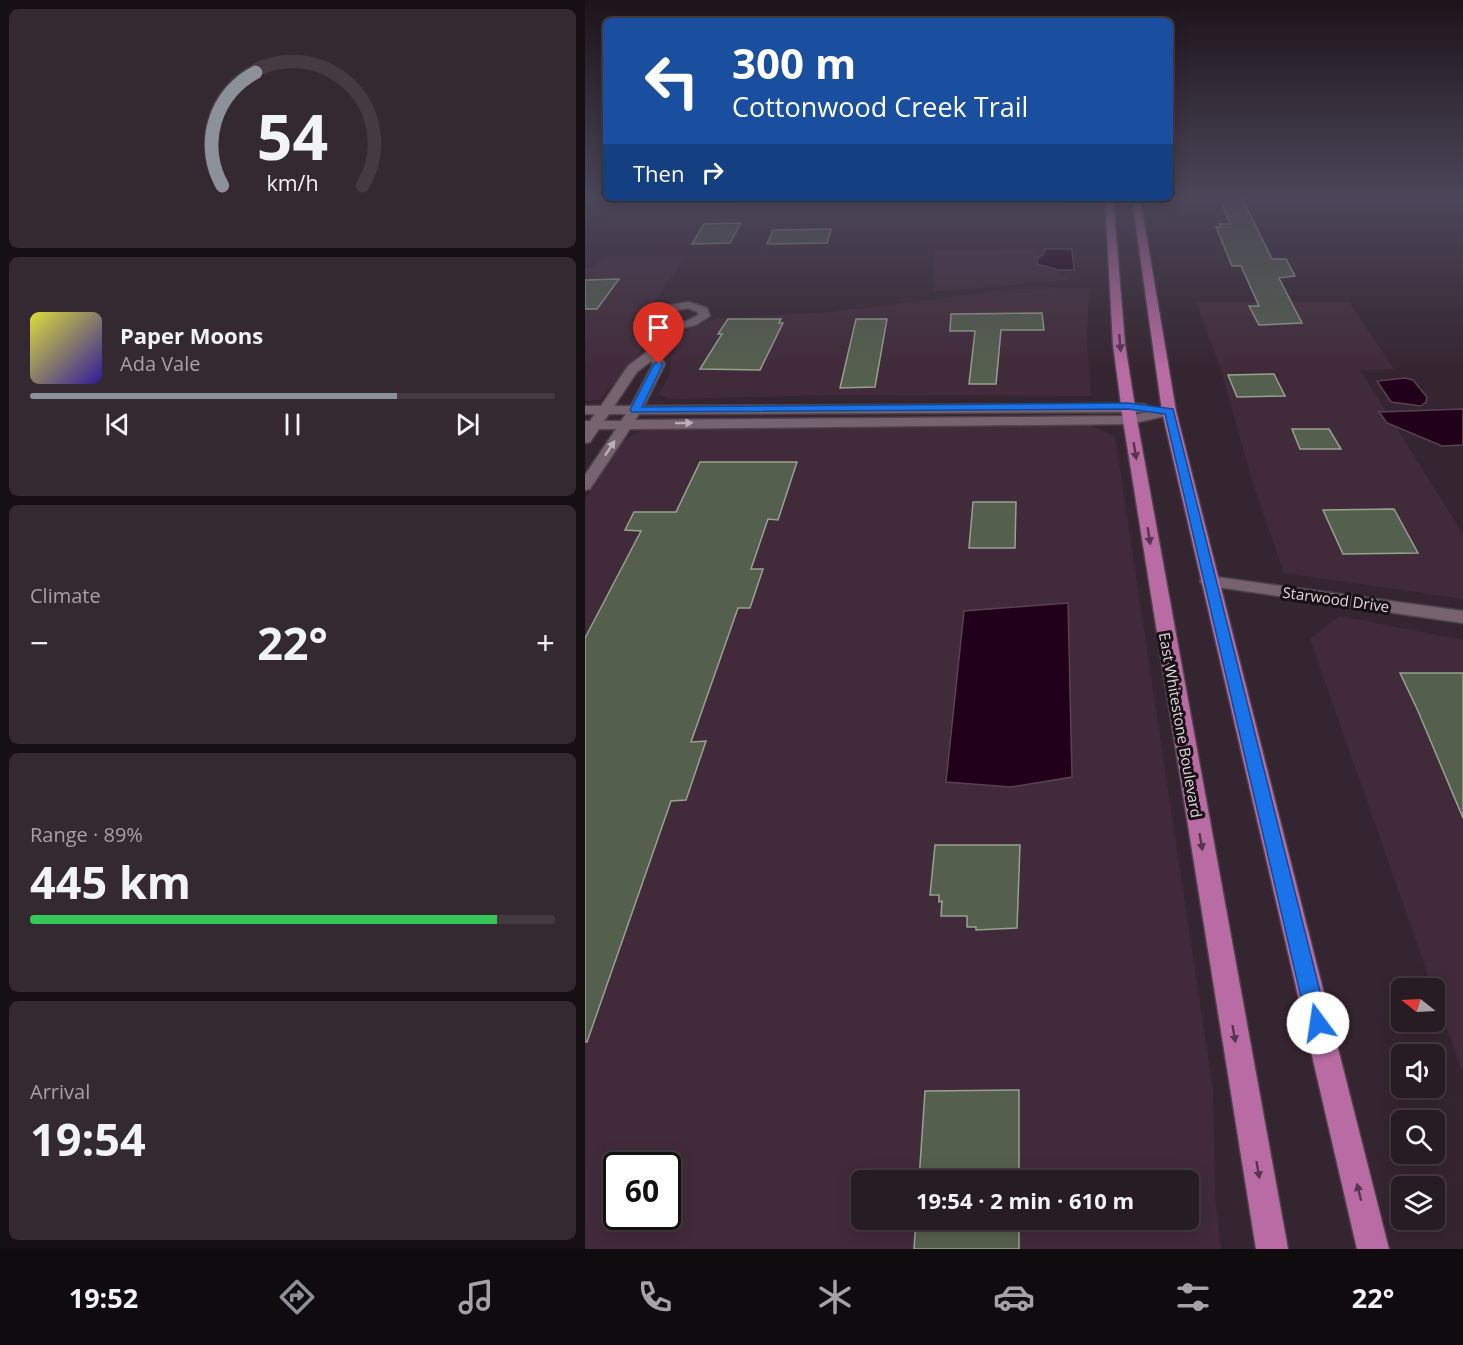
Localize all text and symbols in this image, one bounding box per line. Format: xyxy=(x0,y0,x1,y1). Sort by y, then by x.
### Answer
text: 300 m xyxy=(732,34,856,91)
icon: left xyxy=(633,42,711,120)
text: Cottonwood Creek Trail xyxy=(732,88,1028,125)
text: 54 xyxy=(257,93,328,178)
icon: right xyxy=(696,156,729,189)
text: Then xyxy=(633,158,684,188)
text: km/h xyxy=(266,168,319,197)
pin xyxy=(633,302,684,364)
icon: arrive xyxy=(642,311,675,344)
text: Paper Moons xyxy=(120,320,263,350)
one-way arrow xyxy=(1115,333,1125,352)
text: Ada Vale xyxy=(120,350,201,377)
icon: previous xyxy=(101,408,134,441)
icon: pause xyxy=(276,408,309,441)
icon: next xyxy=(451,408,484,441)
one-way arrow xyxy=(675,419,694,428)
one-way arrow xyxy=(604,440,615,456)
one-way arrow xyxy=(1131,441,1140,460)
one-way arrow xyxy=(1145,527,1154,546)
text: Climate xyxy=(30,582,101,609)
street label: Starwood Drive xyxy=(1281,582,1391,616)
text: 22° xyxy=(257,612,328,673)
text: − xyxy=(30,620,49,665)
text: + xyxy=(536,620,555,665)
street label: East Whitestone Boulevard xyxy=(1155,631,1207,819)
text: Range · 89% xyxy=(30,821,143,848)
one-way arrow xyxy=(1197,833,1206,852)
text: 445 km xyxy=(30,851,191,912)
north arrow xyxy=(1391,978,1445,1032)
map controls xyxy=(1391,978,1445,1230)
position arrow xyxy=(1286,991,1350,1055)
one-way arrow xyxy=(1230,1025,1239,1044)
button: sound xyxy=(1391,1044,1445,1098)
text: Arrival xyxy=(30,1078,90,1105)
text: 19:54 xyxy=(30,1108,146,1169)
button: search xyxy=(1391,1110,1445,1164)
speed limit sign: 60 xyxy=(603,1152,681,1230)
one-way arrow xyxy=(1253,1160,1262,1179)
button: layers xyxy=(1391,1176,1445,1230)
one-way arrow xyxy=(1354,1183,1364,1201)
text: 19:54 · 2 min · 610 m xyxy=(916,1185,1134,1215)
icon: directions xyxy=(276,1276,318,1318)
icon: music xyxy=(455,1276,497,1318)
icon: phone xyxy=(634,1276,676,1318)
icon: climate xyxy=(814,1276,856,1318)
icon: car xyxy=(993,1276,1035,1318)
icon: filters xyxy=(1172,1276,1214,1318)
text: 19:52 xyxy=(69,1279,138,1316)
text: 22° xyxy=(1352,1279,1394,1316)

